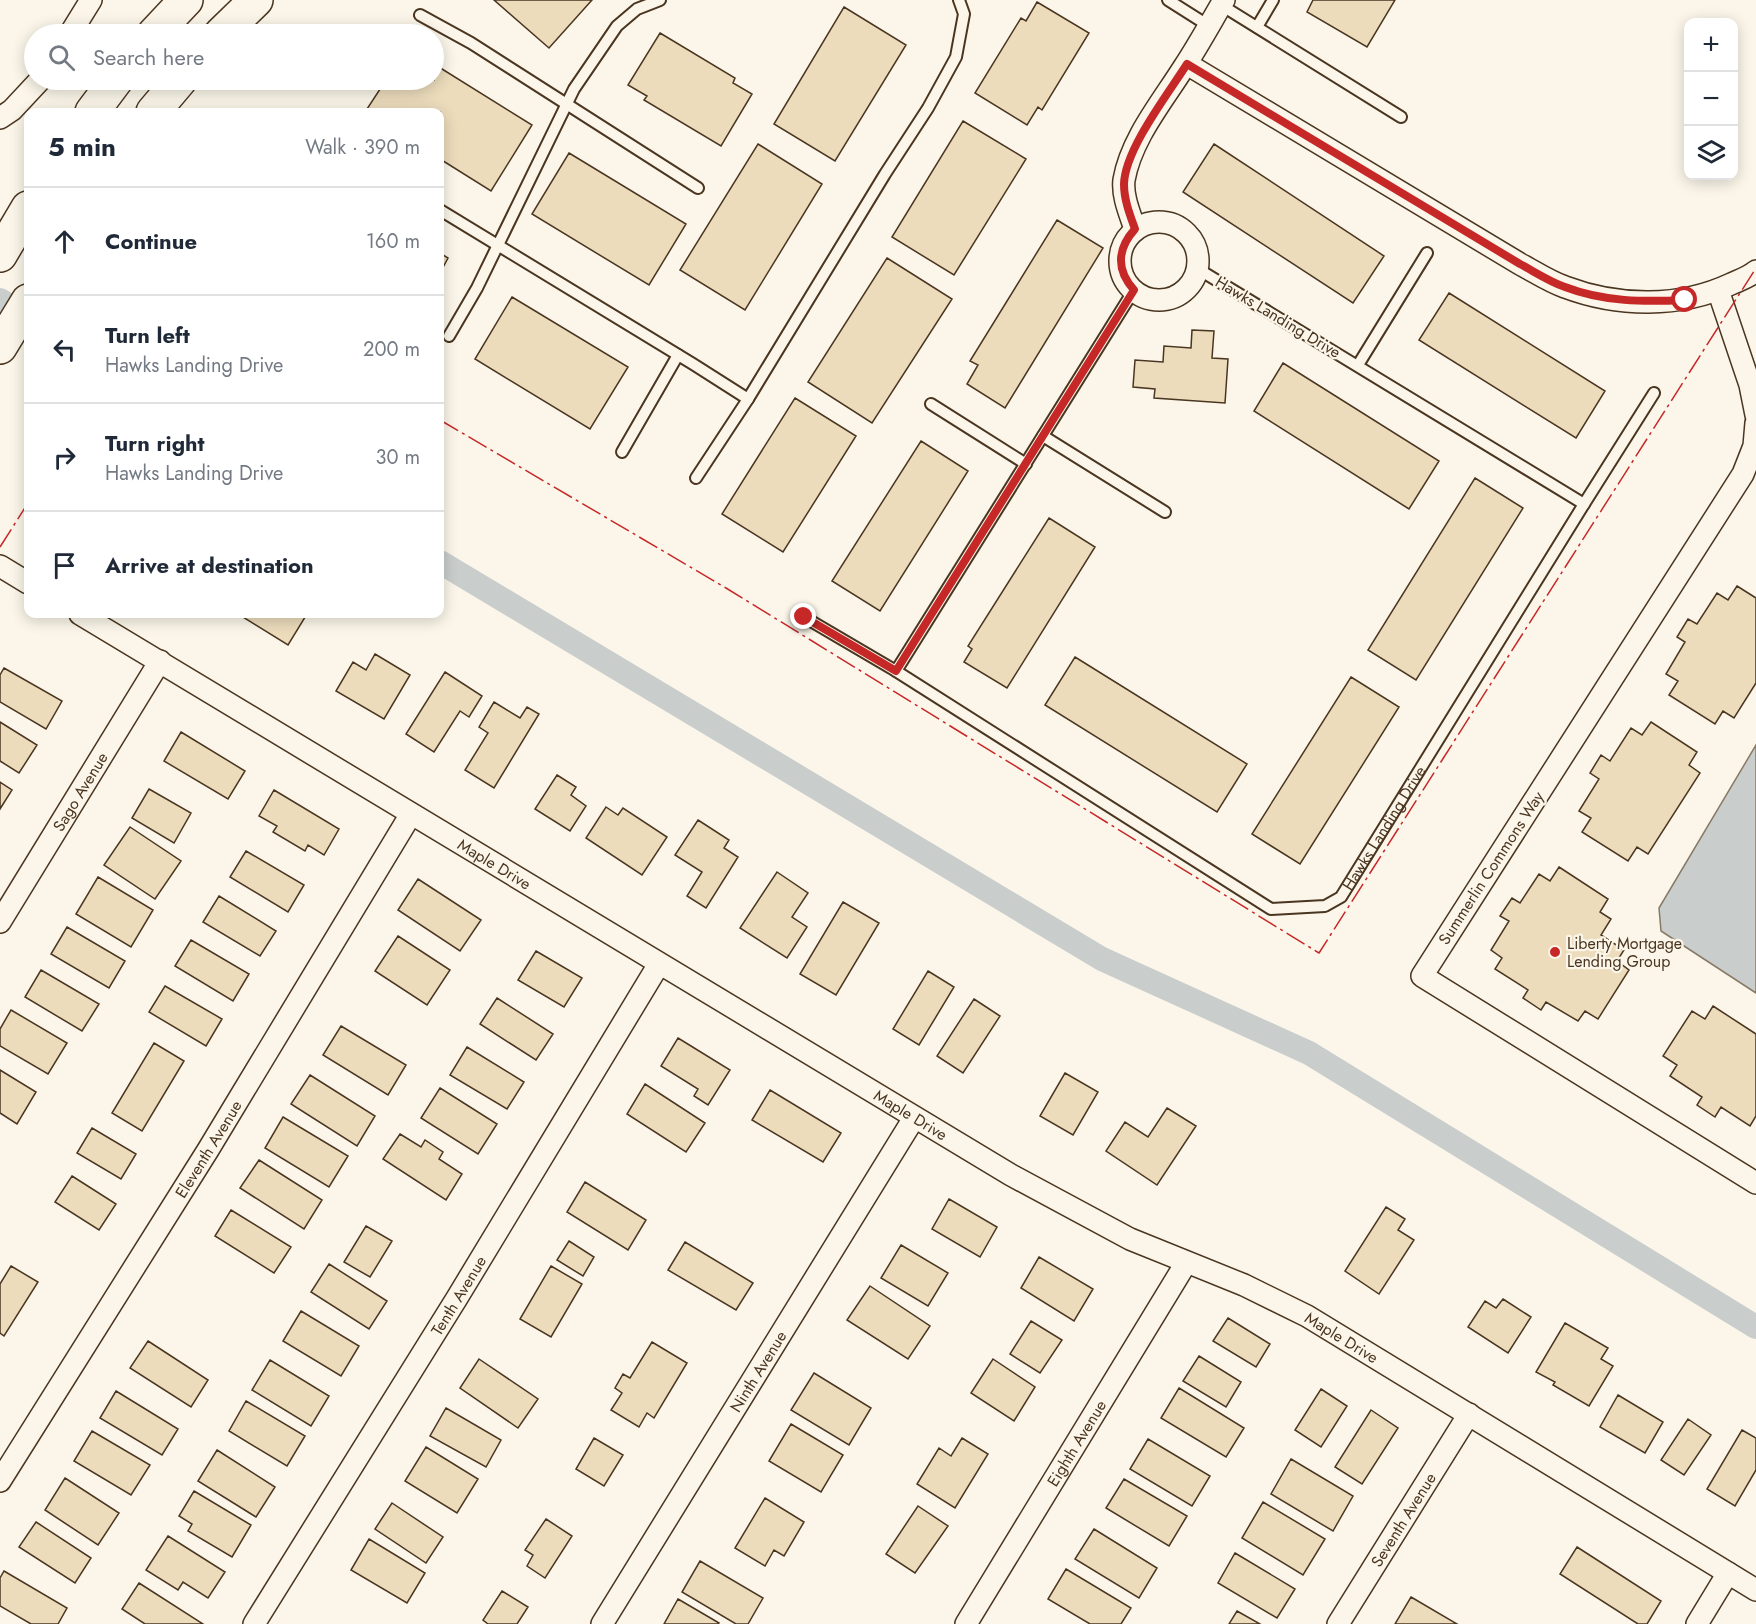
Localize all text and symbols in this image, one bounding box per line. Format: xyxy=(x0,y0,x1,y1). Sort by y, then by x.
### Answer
map controls xyxy=(1684,18,1738,180)
button: + xyxy=(1684,18,1738,72)
search box xyxy=(24,24,444,90)
icon: search xyxy=(45,41,78,74)
text: Search here xyxy=(93,41,204,73)
button: − xyxy=(1684,72,1738,126)
button: layers xyxy=(1684,126,1738,180)
text: 5 min xyxy=(48,128,116,166)
text: Walk · 390 m xyxy=(305,133,420,162)
icon: ahead xyxy=(48,225,81,258)
text: Continue xyxy=(105,225,197,257)
text: 160 m xyxy=(366,227,420,256)
street label: Hawks Landing Drive xyxy=(1211,270,1345,364)
route start xyxy=(1671,286,1697,312)
text: Turn left xyxy=(105,319,190,351)
icon: left xyxy=(48,333,81,366)
text: 200 m xyxy=(363,335,420,364)
text: Hawks Landing Drive xyxy=(105,351,283,380)
text: Turn right xyxy=(105,427,205,459)
icon: right xyxy=(48,441,81,474)
text: 30 m xyxy=(375,443,420,472)
text: Hawks Landing Drive xyxy=(105,459,283,488)
icon: arrive xyxy=(48,549,81,582)
text: Arrive at destination xyxy=(105,549,314,581)
route end xyxy=(790,603,816,629)
street label: Sago Avenue xyxy=(47,748,113,836)
street label: Hawks Landing Drive xyxy=(1336,761,1431,895)
street label: Summerlin Commons Way xyxy=(1433,786,1550,949)
street label: Maple Drive xyxy=(453,833,536,895)
place label: Liberty Mortgage Lending Group xyxy=(1567,932,1682,973)
marker: Liberty Mortgage Lending Group xyxy=(1548,945,1562,959)
street label: Maple Drive xyxy=(870,1084,952,1146)
street label: Eleventh Avenue xyxy=(169,1096,247,1202)
street label: Tenth Avenue xyxy=(425,1251,492,1340)
street label: Maple Drive xyxy=(1301,1306,1383,1368)
street label: Ninth Avenue xyxy=(724,1326,792,1416)
street label: Eighth Avenue xyxy=(1041,1395,1112,1491)
street label: Seventh Avenue xyxy=(1365,1468,1441,1571)

